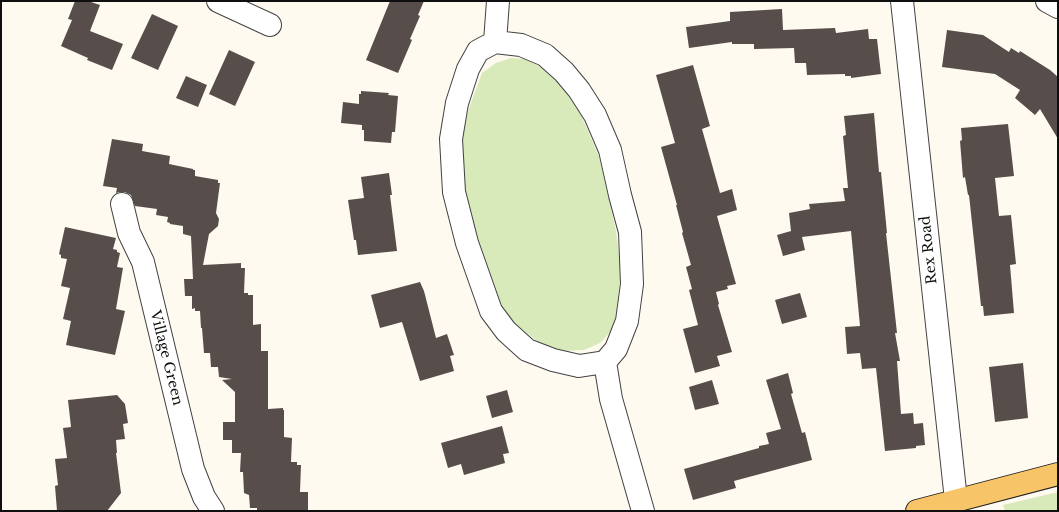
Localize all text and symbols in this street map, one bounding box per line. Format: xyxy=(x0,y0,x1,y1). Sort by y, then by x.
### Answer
street label: Rex Road xyxy=(917,215,941,285)
street label: Village Green xyxy=(146,309,186,407)

